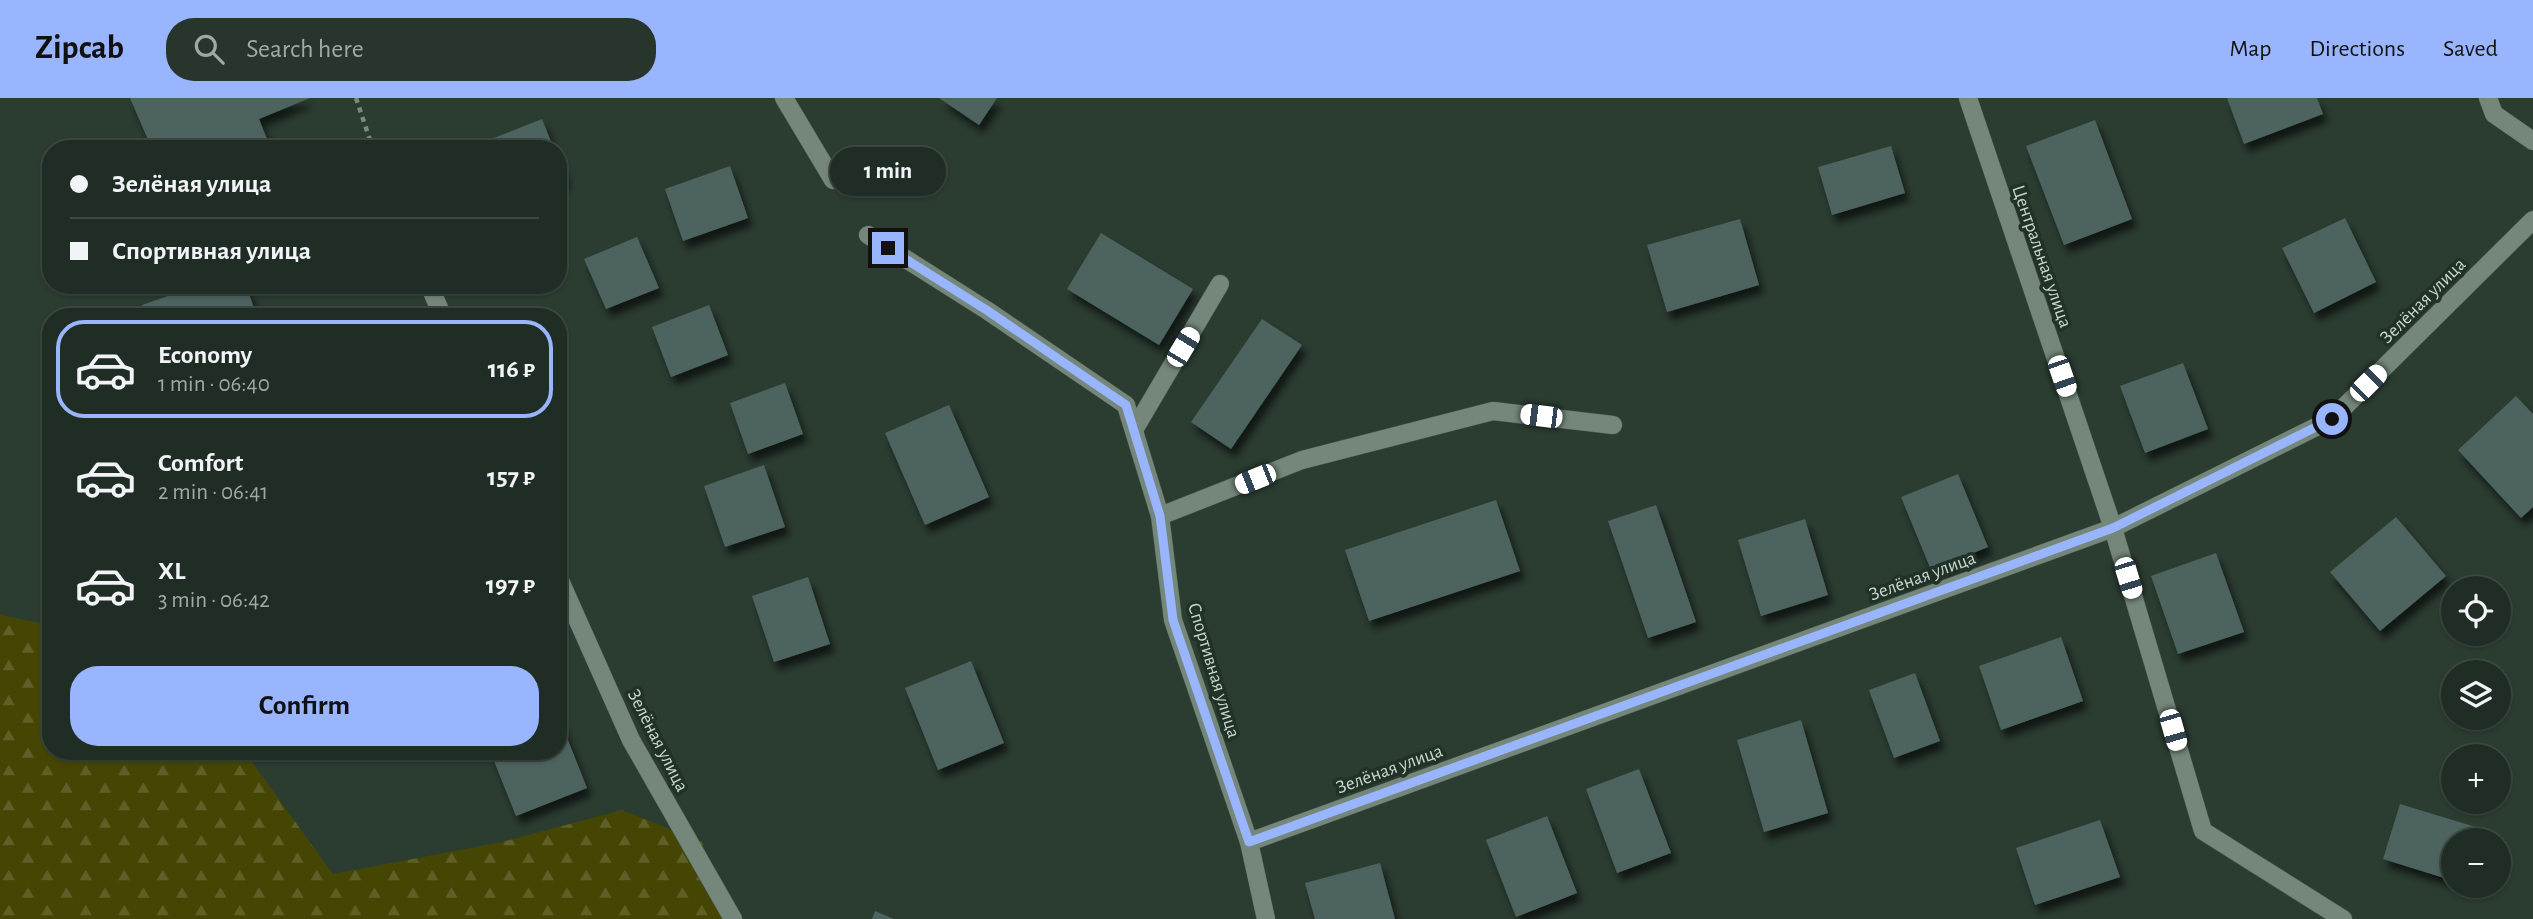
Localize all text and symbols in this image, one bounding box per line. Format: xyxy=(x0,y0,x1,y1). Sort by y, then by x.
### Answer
search box xyxy=(166,18,656,81)
icon: search xyxy=(190,30,228,68)
text: Zipcab xyxy=(35,32,124,65)
text: Search here xyxy=(246,36,364,62)
text: Map xyxy=(2229,37,2271,61)
text: Directions xyxy=(2309,37,2405,61)
text: Saved xyxy=(2443,37,2498,61)
callout: 1 min xyxy=(830,146,946,195)
text: 1 min xyxy=(864,160,912,183)
text: Зелёная улица xyxy=(112,171,271,197)
street label: Центральная улица xyxy=(2008,183,2075,331)
route end xyxy=(872,232,904,264)
text: Спортивная улица xyxy=(112,238,311,264)
street label: Зелёная улица xyxy=(2377,255,2470,347)
car xyxy=(1164,324,1203,370)
icon: car xyxy=(74,338,137,401)
text: Economy xyxy=(158,342,252,368)
car xyxy=(2046,353,2079,399)
text: 116 ₽ xyxy=(488,356,535,382)
car xyxy=(2346,361,2391,405)
text: 1 min · 06:40 xyxy=(158,373,270,396)
car xyxy=(1519,403,1564,429)
route start xyxy=(2316,403,2348,435)
icon: car xyxy=(74,446,137,509)
text: Comfort xyxy=(158,450,243,476)
car xyxy=(1232,461,1279,497)
text: 157 ₽ xyxy=(487,464,535,490)
text: 2 min · 06:41 xyxy=(158,481,268,504)
street label: Зелёная улица xyxy=(1867,548,1979,604)
icon: car xyxy=(74,554,137,617)
car xyxy=(2112,555,2145,601)
text: XL xyxy=(158,558,185,584)
text: 197 ₽ xyxy=(486,572,535,598)
map controls xyxy=(2441,576,2511,898)
button: locate xyxy=(2441,576,2511,646)
text: 3 min · 06:42 xyxy=(158,589,270,612)
street label: Спортивная улица xyxy=(1184,601,1243,741)
button: layers xyxy=(2441,660,2511,730)
button: Confirm xyxy=(70,666,539,746)
street label: Зелёная улица xyxy=(624,686,692,795)
car xyxy=(2158,707,2189,753)
street label: Зелёная улица xyxy=(1334,741,1446,797)
button: + xyxy=(2441,744,2511,814)
button: − xyxy=(2441,828,2511,898)

